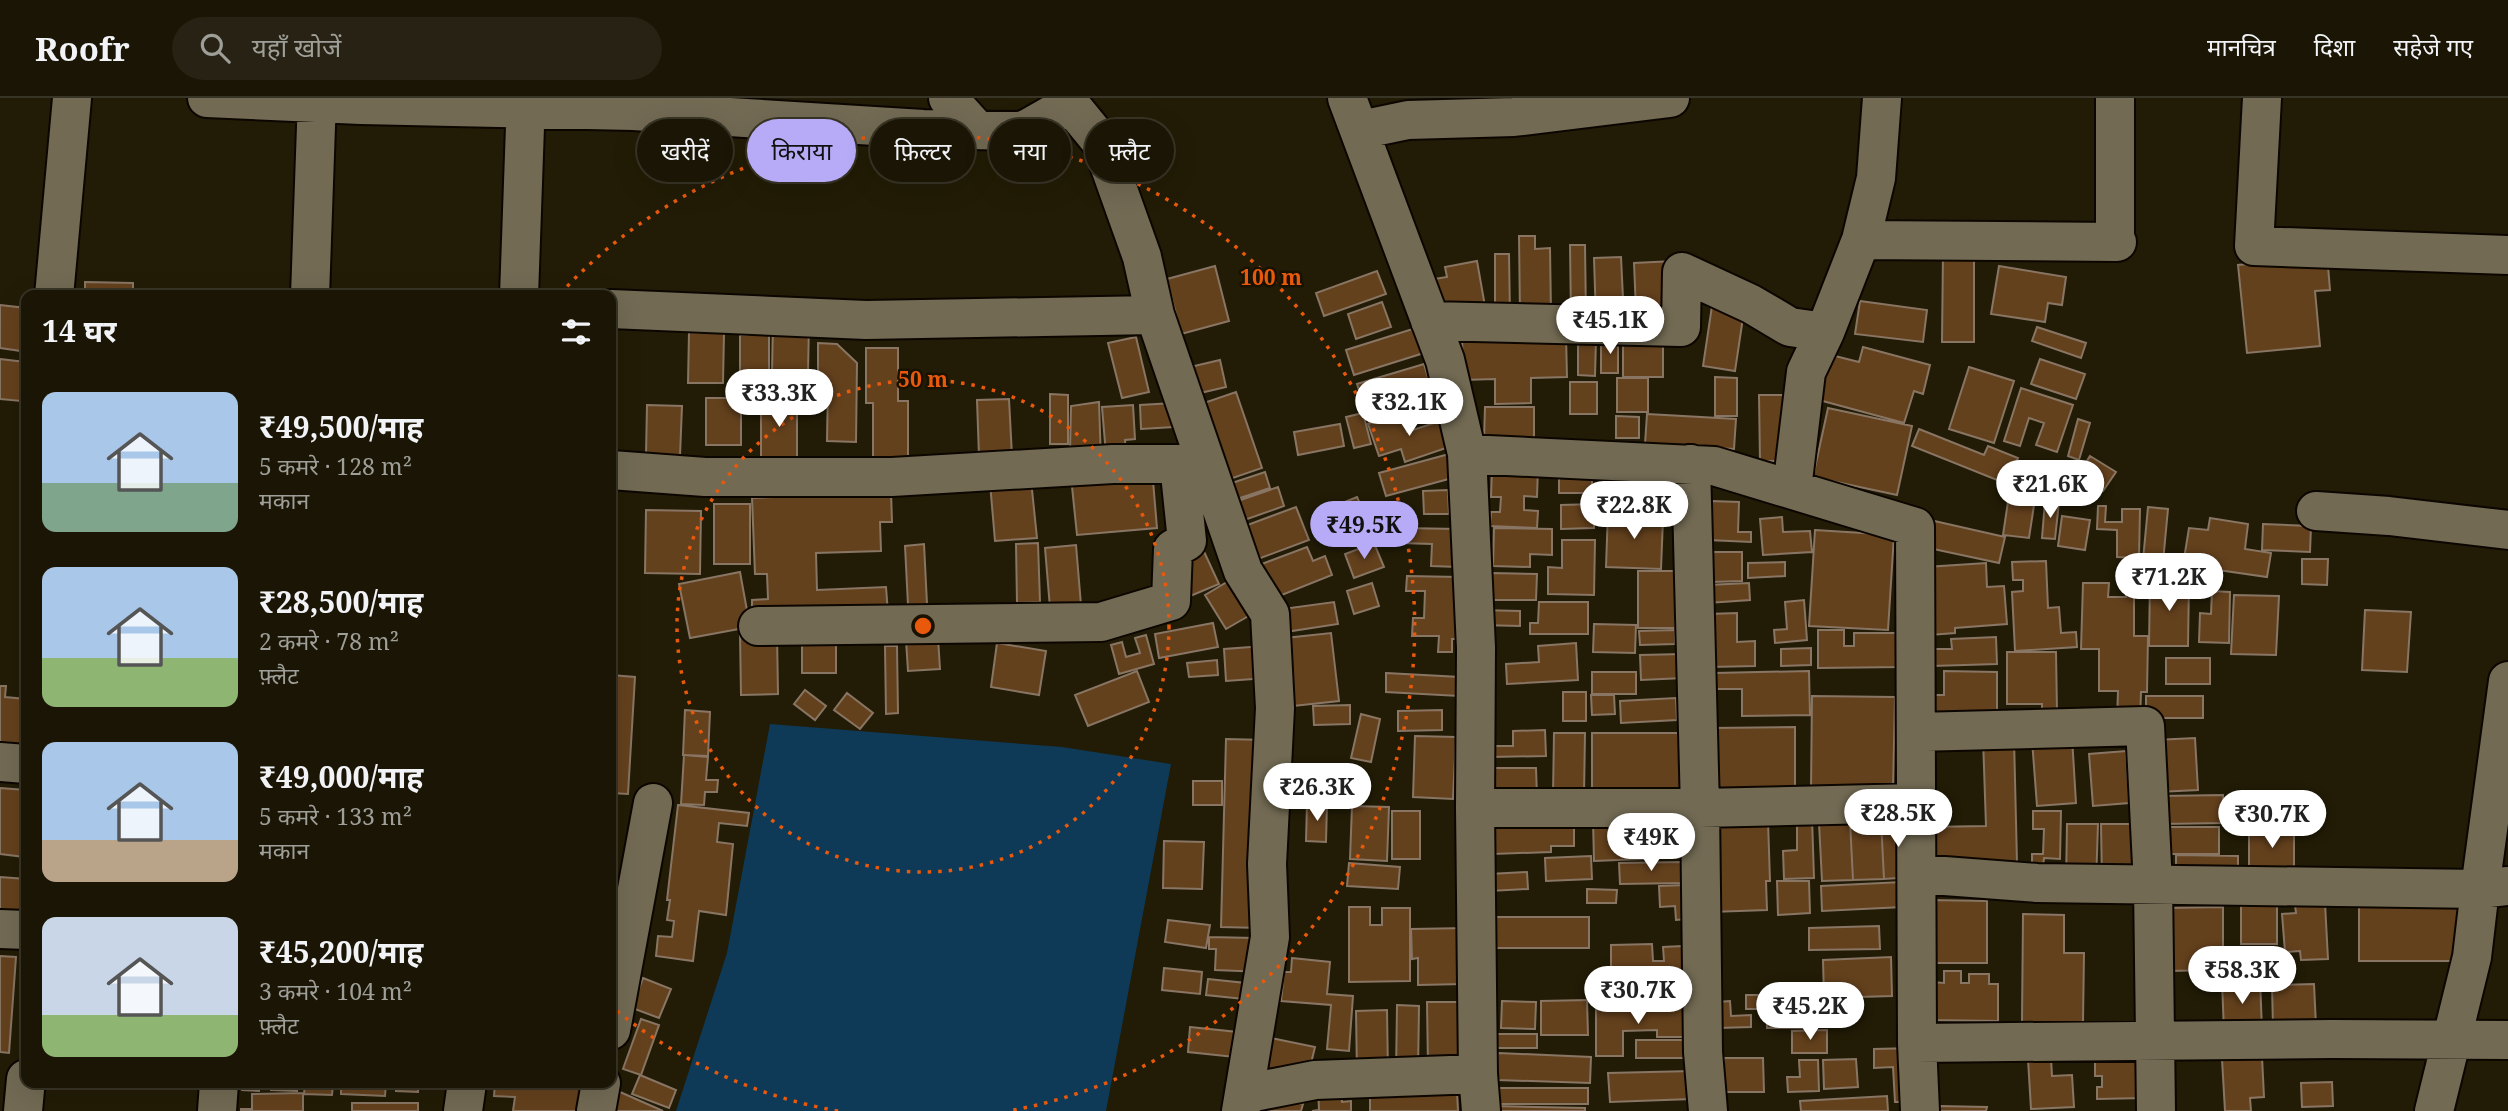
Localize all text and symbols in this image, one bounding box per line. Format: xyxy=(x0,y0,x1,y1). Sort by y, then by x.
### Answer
search box xyxy=(172,17,662,80)
text: Roofr xyxy=(35,26,130,71)
icon: search xyxy=(196,29,234,67)
text: यहाँ खोजें xyxy=(252,29,341,65)
text: मानचित्र xyxy=(2207,30,2276,63)
text: दिशा xyxy=(2314,30,2355,63)
text: सहेजे गए xyxy=(2393,30,2473,63)
chip: खरीदें xyxy=(637,119,733,182)
chip: किराया xyxy=(747,119,856,182)
chip: फ़िल्टर xyxy=(870,119,975,182)
chip: नया xyxy=(989,119,1071,182)
chip: फ़्लैट xyxy=(1085,119,1174,182)
text: 100 m xyxy=(1240,263,1302,291)
pin: ₹45.1K xyxy=(1553,296,1667,356)
text: ₹45.1K xyxy=(1572,303,1648,335)
text: 14 घर xyxy=(42,310,116,351)
icon: filters xyxy=(557,313,595,351)
text: 50 m xyxy=(898,365,948,393)
pin: ₹33.3K xyxy=(722,370,836,429)
text: ₹33.3K xyxy=(741,376,817,408)
pin: ₹32.1K xyxy=(1352,378,1466,438)
text: ₹32.1K xyxy=(1371,385,1447,417)
text: ₹49,500/माह xyxy=(259,406,423,447)
icon: home xyxy=(98,420,182,504)
text: 5 कमरे · 128 m² xyxy=(259,450,412,482)
pin: ₹21.6K xyxy=(1993,460,2107,520)
text: ₹21.6K xyxy=(2012,467,2088,499)
pin: ₹22.8K xyxy=(1577,482,1691,541)
text: मकान xyxy=(259,484,309,516)
text: ₹22.8K xyxy=(1596,488,1672,520)
pin: ₹49.5K xyxy=(1307,502,1421,561)
text: ₹49.5K xyxy=(1326,508,1402,540)
pin: ₹71.2K xyxy=(2112,554,2226,613)
text: ₹71.2K xyxy=(2131,560,2207,592)
text: ₹28,500/माह xyxy=(259,581,423,622)
icon: home xyxy=(98,595,182,679)
centre of rings xyxy=(911,614,935,638)
text: 2 कमरे · 78 m² xyxy=(259,625,399,657)
text: फ़्लैट xyxy=(259,659,299,691)
text: ₹49,000/माह xyxy=(259,756,423,797)
pin: ₹26.3K xyxy=(1260,764,1374,823)
icon: home xyxy=(98,770,182,854)
text: ₹26.3K xyxy=(1279,770,1355,802)
pin: ₹28.5K xyxy=(1841,790,1955,849)
pin: ₹30.7K xyxy=(2215,790,2329,850)
text: ₹28.5K xyxy=(1860,796,1936,828)
text: ₹30.7K xyxy=(2234,797,2310,829)
text: 5 कमरे · 133 m² xyxy=(259,800,412,832)
pin: ₹49K xyxy=(1610,814,1692,873)
text: ₹49K xyxy=(1623,820,1679,852)
text: मकान xyxy=(259,834,309,866)
text: ₹45,200/माह xyxy=(259,931,423,972)
icon: home xyxy=(98,945,182,1029)
pin: ₹58.3K xyxy=(2185,946,2299,1006)
text: ₹58.3K xyxy=(2204,953,2280,985)
pin: ₹30.7K xyxy=(1581,967,1695,1026)
text: ₹30.7K xyxy=(1600,973,1676,1005)
text: 3 कमरे · 104 m² xyxy=(259,975,412,1007)
pin: ₹45.2K xyxy=(1753,982,1867,1042)
text: ₹45.2K xyxy=(1772,989,1848,1021)
text: फ़्लैट xyxy=(259,1009,299,1041)

